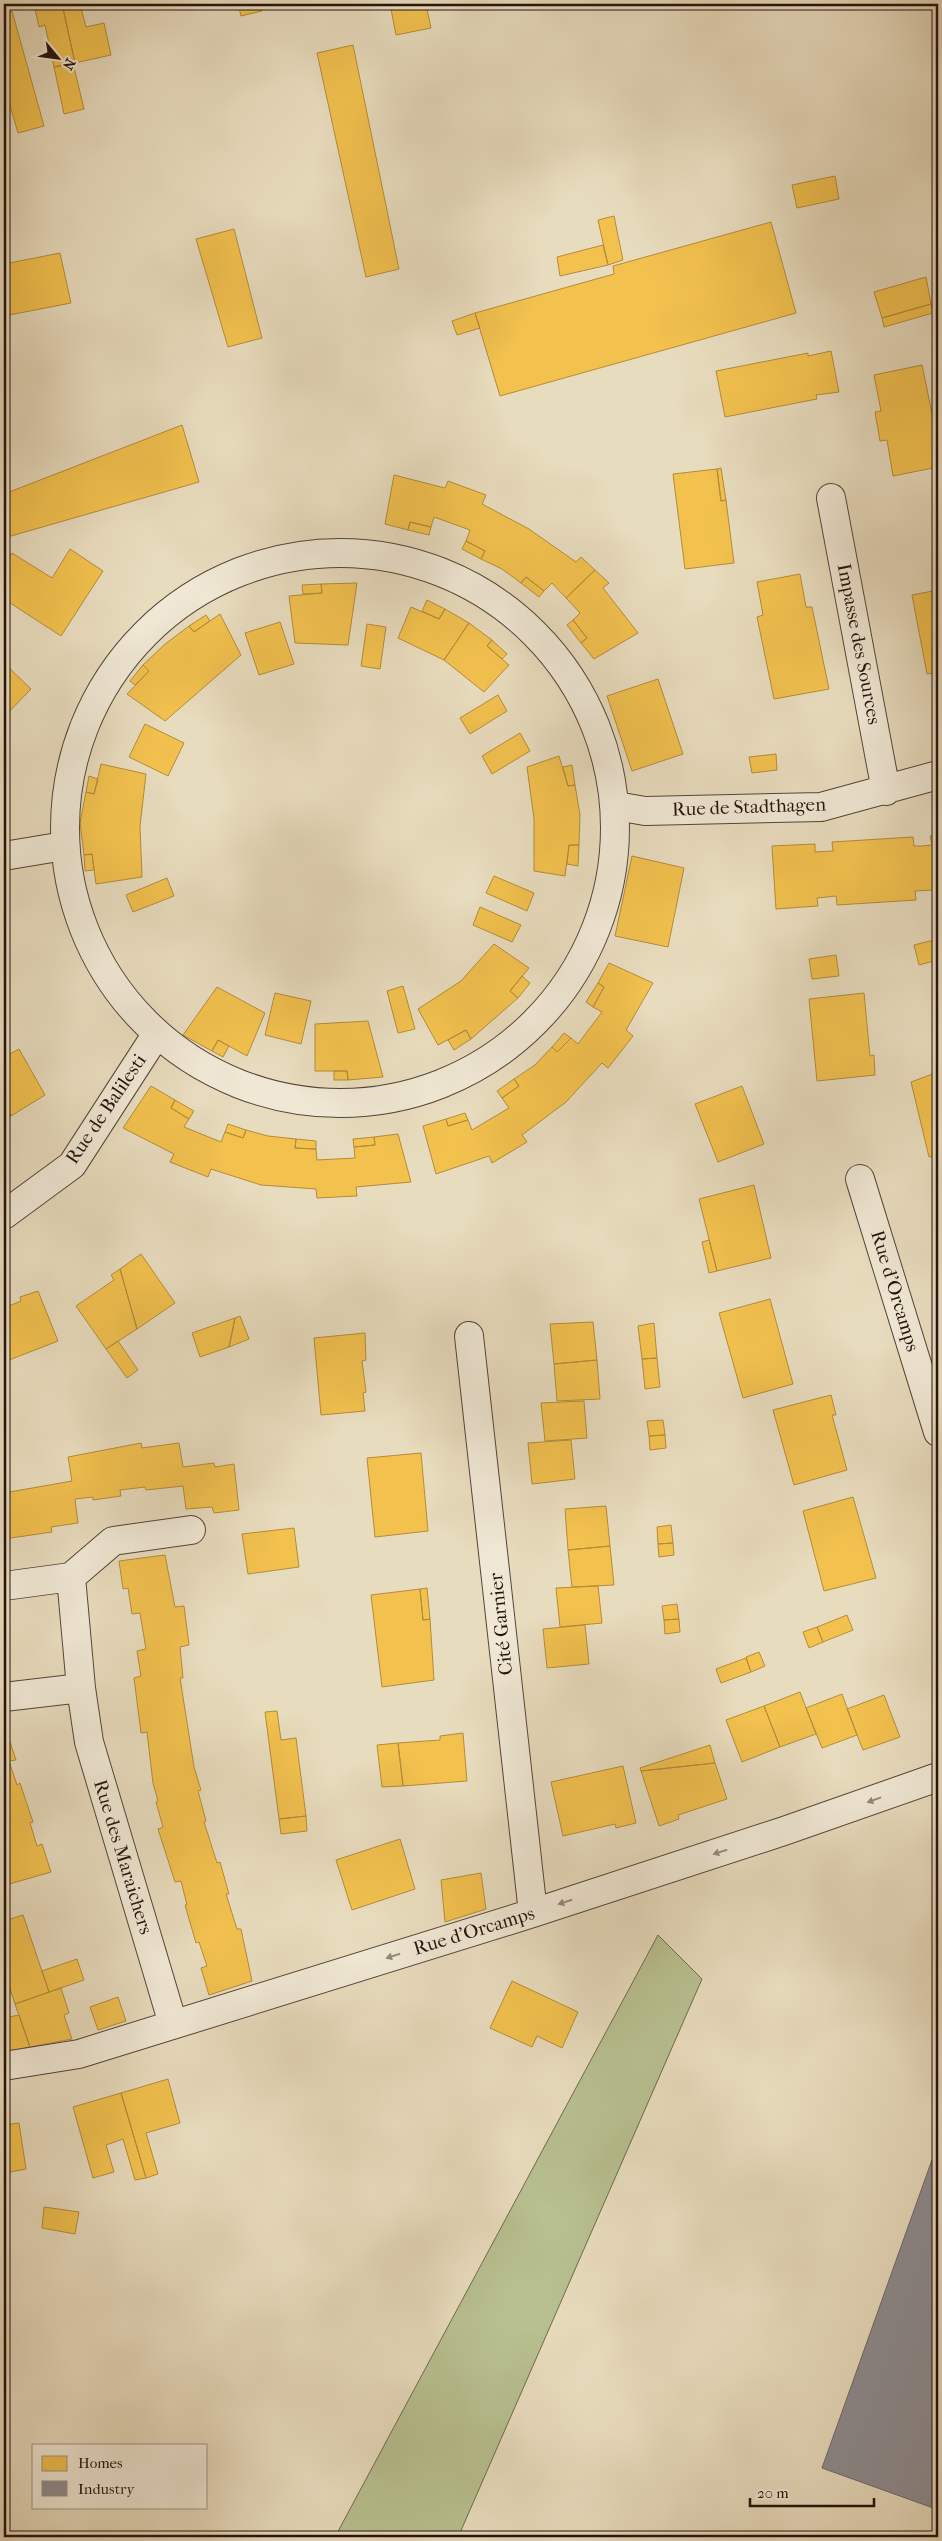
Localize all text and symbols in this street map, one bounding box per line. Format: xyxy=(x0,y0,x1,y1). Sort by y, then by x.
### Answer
north arrow xyxy=(32,32,82,82)
text: N xyxy=(59,55,79,73)
street label: Impasse des Sources xyxy=(833,562,885,726)
street label: Rue de Stadthagen xyxy=(672,793,826,821)
street label: Rue de Balilesti xyxy=(61,1050,151,1168)
street label: Rue d'Orcamps xyxy=(866,1228,924,1354)
street label: Cité Garnier xyxy=(485,1571,517,1676)
street label: Rue des Maraichers xyxy=(89,1777,157,1937)
one-way arrow xyxy=(866,1797,881,1804)
one-way arrow xyxy=(712,1848,727,1856)
one-way arrow xyxy=(557,1898,572,1906)
street label: Rue d'Orcamps xyxy=(411,1902,537,1960)
one-way arrow xyxy=(386,1953,401,1960)
legend xyxy=(32,2444,208,2508)
text: Homes xyxy=(78,2454,123,2472)
scale bar xyxy=(750,2476,873,2508)
text: Industry xyxy=(78,2480,135,2498)
text: 20 m xyxy=(757,2484,789,2502)

